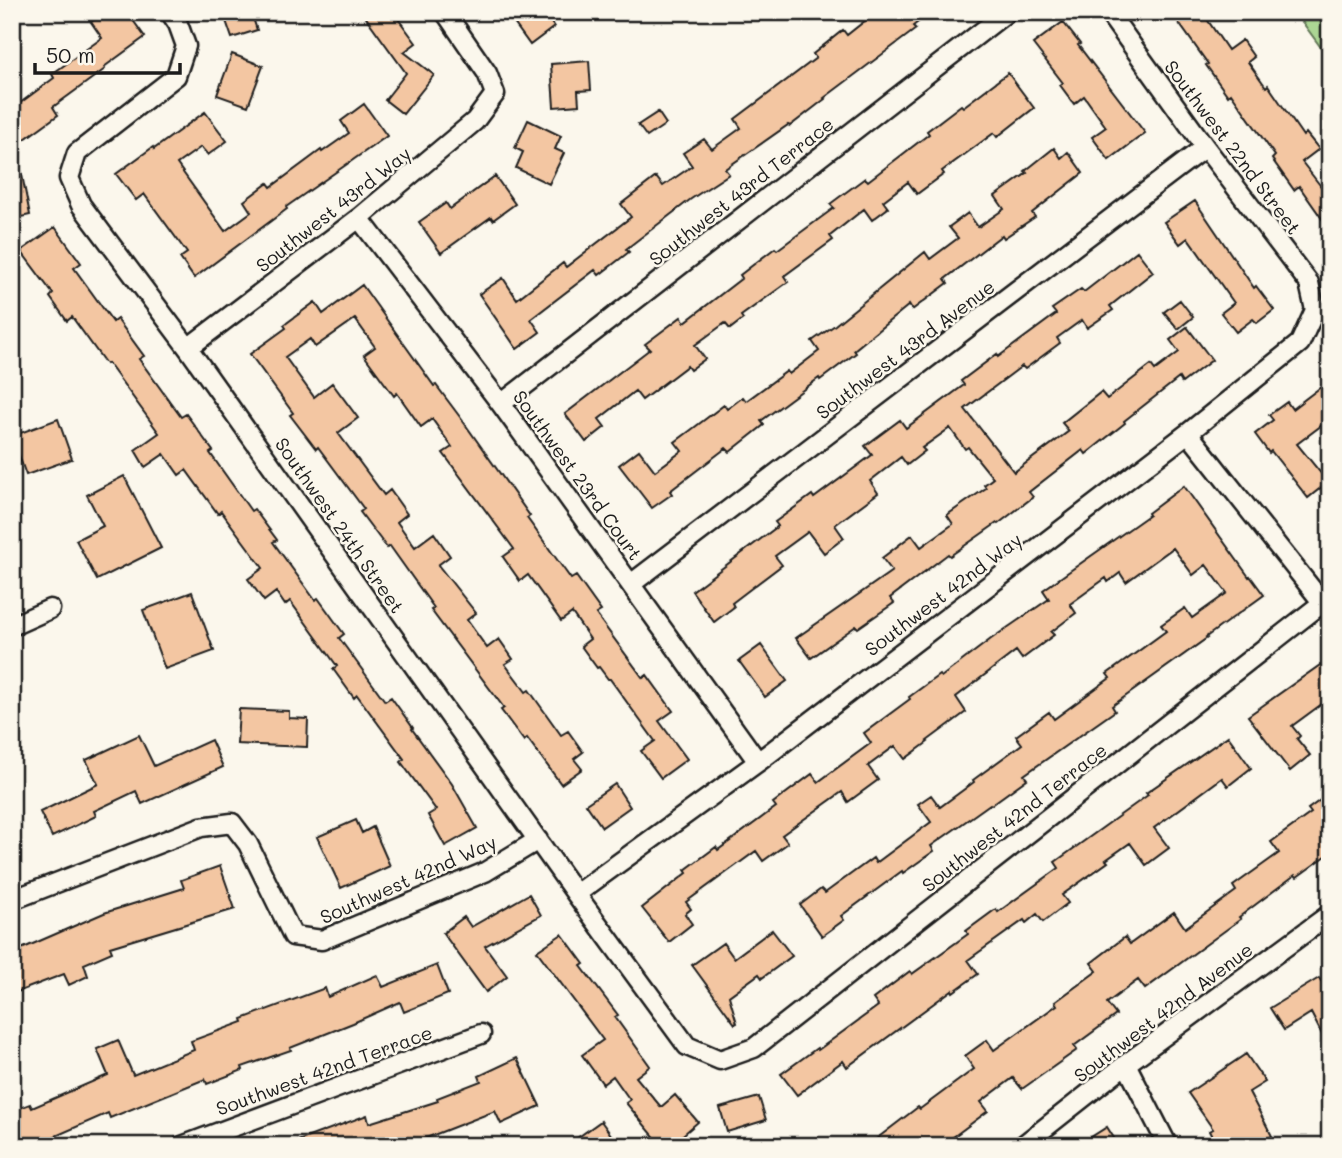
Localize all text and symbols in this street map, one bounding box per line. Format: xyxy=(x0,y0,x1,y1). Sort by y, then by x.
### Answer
scale bar xyxy=(35,32,180,76)
text: 50 m xyxy=(46,41,95,68)
street label: Southwest 22nd Street xyxy=(1159,55,1307,239)
street label: Southwest 43rd Terrace xyxy=(644,111,838,271)
street label: Southwest 43rd Way xyxy=(250,141,416,277)
street label: Southwest 43rd Avenue xyxy=(811,274,999,424)
street label: Southwest 23rd Court xyxy=(508,385,648,565)
street label: Southwest 24th Street xyxy=(270,432,410,618)
street label: Southwest 42nd Way xyxy=(859,527,1027,661)
street label: Southwest 42nd Terrace xyxy=(916,737,1112,897)
street label: Southwest 42nd Way xyxy=(316,829,500,929)
street label: Southwest 42nd Avenue xyxy=(1069,936,1257,1088)
street label: Southwest 42nd Terrace xyxy=(213,1019,435,1121)

